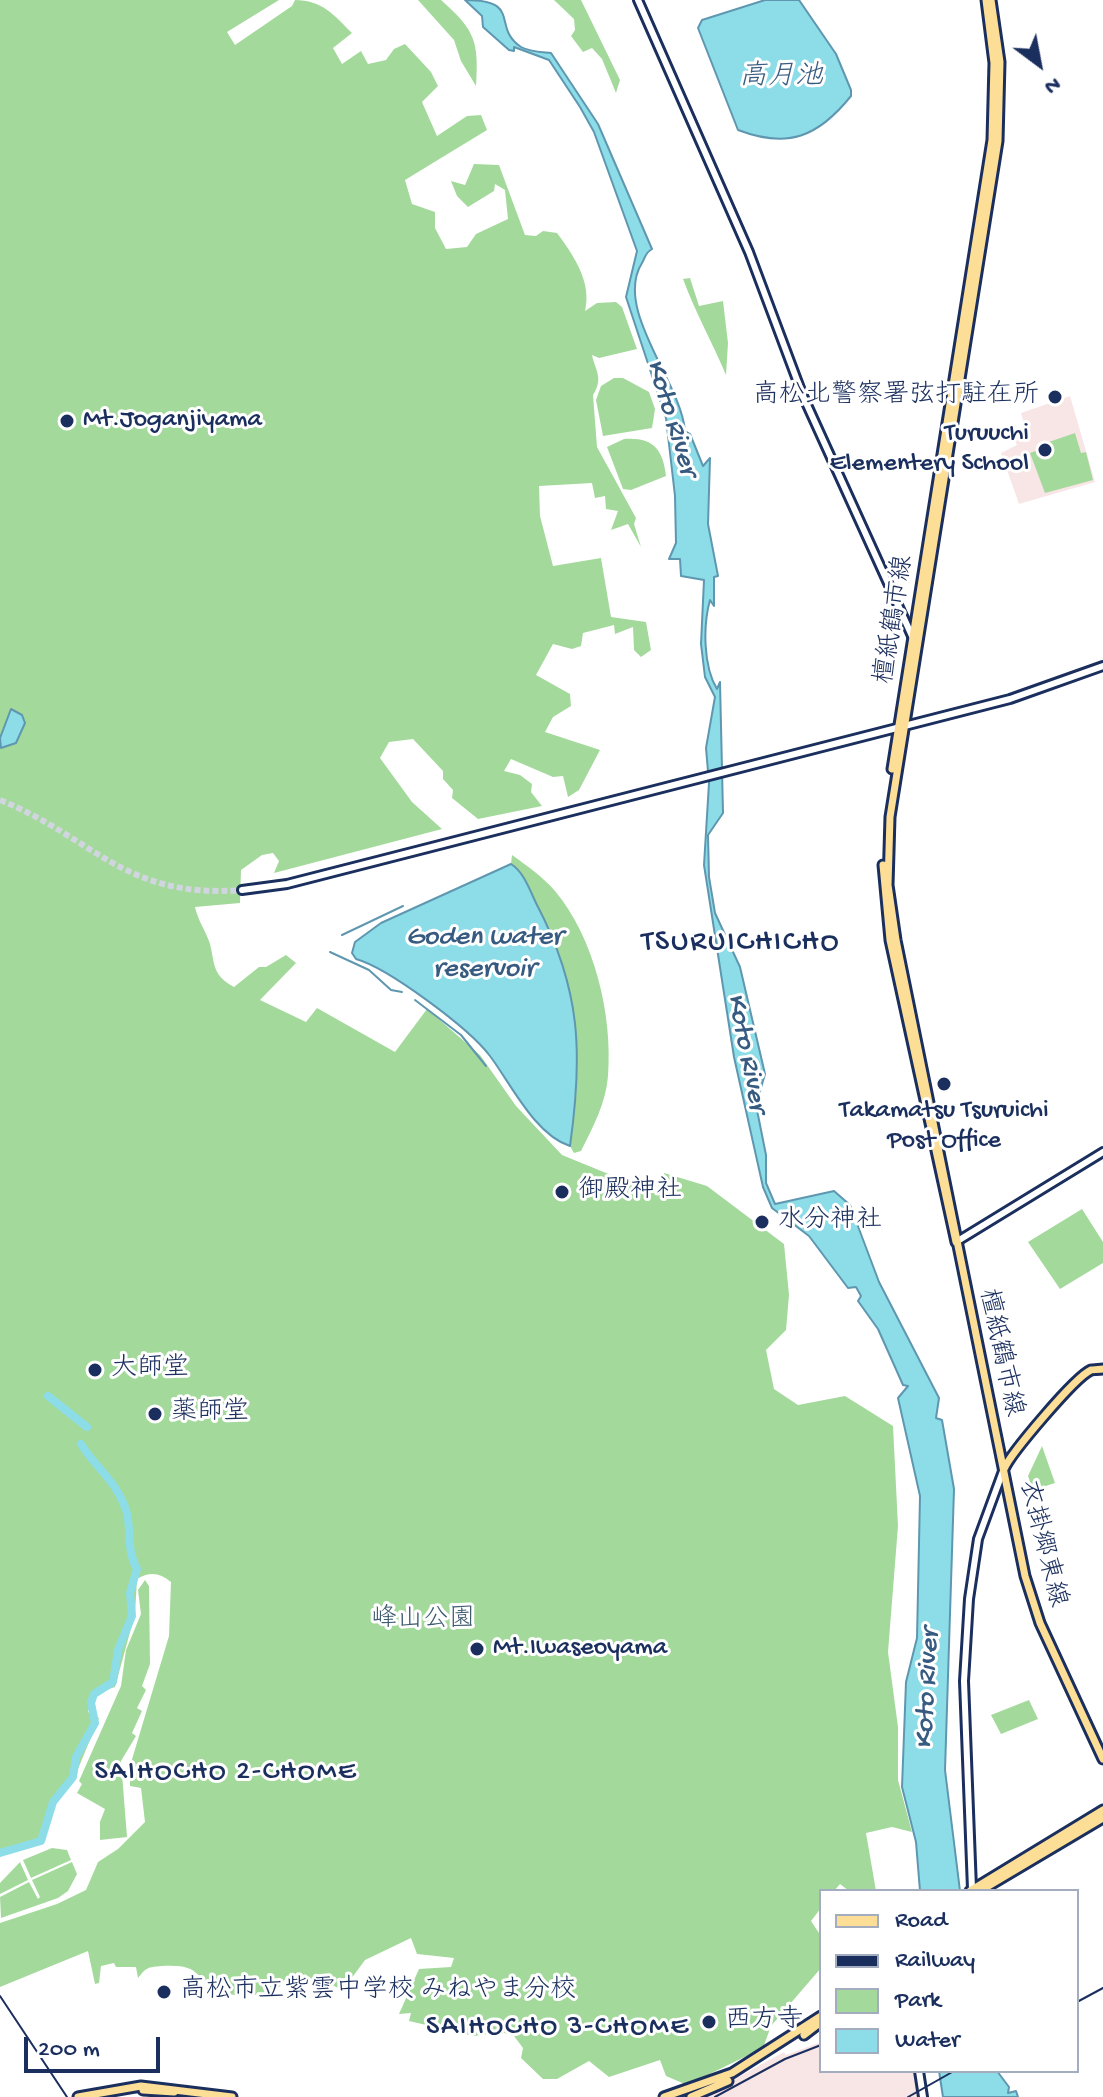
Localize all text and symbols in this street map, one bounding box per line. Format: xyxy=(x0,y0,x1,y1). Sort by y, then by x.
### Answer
north arrow xyxy=(999,24,1079,104)
water label: 高月池 xyxy=(739,62,823,96)
text: N xyxy=(1039,70,1065,99)
water label: Koto River xyxy=(636,356,704,480)
place label: 高松北警察署弦打駐在所 xyxy=(753,381,1039,413)
marker: 高松北警察署弦打駐在所 xyxy=(1046,388,1064,406)
place label: Mt.Joganjiyama xyxy=(83,405,262,437)
marker: Mt.Joganjiyama xyxy=(58,412,76,430)
place label: Turuuchi Elementery School xyxy=(830,419,1029,480)
marker: Turuuchi Elementery School xyxy=(1036,441,1054,459)
street label: 檀紙鶴市線 xyxy=(870,553,922,687)
water label: Goden water reservoir xyxy=(406,922,562,988)
district label: TSURUICHICHO xyxy=(641,926,841,962)
water label: Koto River xyxy=(717,991,773,1115)
marker: Takamatsu Tsuruichi Post Office xyxy=(935,1075,953,1093)
place label: Takamatsu Tsuruichi Post Office xyxy=(839,1096,1049,1158)
place label: 御殿神社 xyxy=(578,1176,682,1208)
marker: 御殿神社 xyxy=(553,1183,571,1201)
place label: 水分神社 xyxy=(778,1206,882,1238)
marker: 水分神社 xyxy=(753,1213,771,1231)
street label: 檀紙鶴市線 xyxy=(970,1286,1028,1420)
place label: 大師堂 xyxy=(111,1354,189,1386)
marker: 大師堂 xyxy=(86,1361,104,1379)
place label: 薬師堂 xyxy=(171,1398,249,1430)
marker: 薬師堂 xyxy=(146,1405,164,1423)
street label: 衣掛郷東線 xyxy=(1010,1477,1072,1611)
park label: 峰山公園 xyxy=(371,1605,475,1637)
water label: Koto River xyxy=(909,1628,949,1750)
place label: Mt.Iwaseoyama xyxy=(493,1633,667,1665)
marker: Mt.Iwaseoyama xyxy=(468,1640,486,1658)
district label: SAIHOCHO 2-CHOME xyxy=(94,1757,358,1791)
legend xyxy=(819,1889,1079,2073)
text: Road xyxy=(895,1907,947,1936)
text: Railway xyxy=(895,1947,975,1976)
place label: 高松市立紫雲中学校 みねやま分校 xyxy=(180,1976,576,2008)
marker: 高松市立紫雲中学校 みねやま分校 xyxy=(155,1983,173,2001)
text: Park xyxy=(895,1987,941,2016)
place label: 西方寺 xyxy=(725,2006,803,2038)
district label: SAIHOCHO 3-CHOME xyxy=(426,2012,690,2046)
marker: 西方寺 xyxy=(700,2013,718,2031)
scale bar xyxy=(28,2021,164,2071)
text: Water xyxy=(895,2027,959,2056)
text: 200 m xyxy=(38,2036,100,2065)

